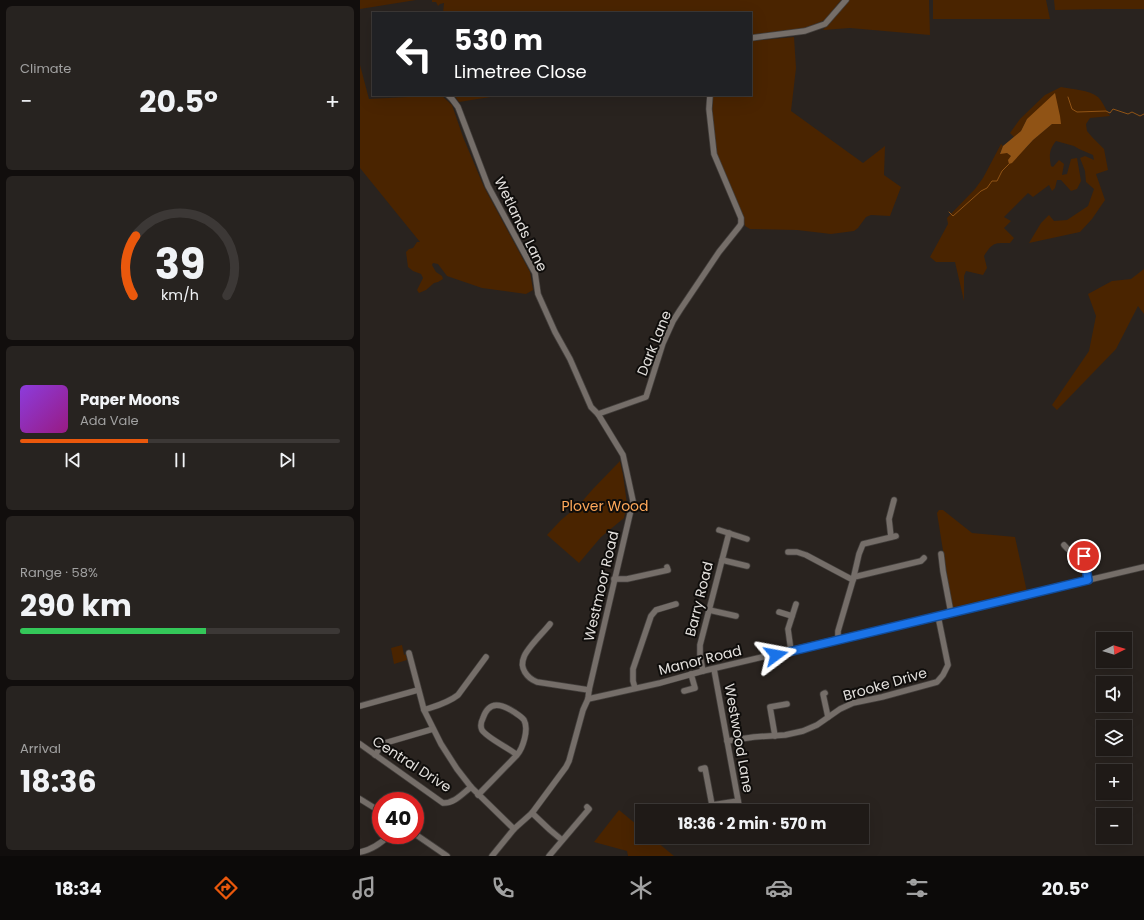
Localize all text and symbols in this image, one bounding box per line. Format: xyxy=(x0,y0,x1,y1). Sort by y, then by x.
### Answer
text: 530 m xyxy=(454,21,543,60)
icon: left xyxy=(388,28,440,80)
text: Climate xyxy=(20,59,71,78)
text: Limetree Close xyxy=(454,59,587,84)
text: 20.5° xyxy=(139,80,218,123)
text: − xyxy=(20,86,32,117)
text: + xyxy=(325,86,340,117)
street label: Wetlands Lane xyxy=(489,173,553,275)
text: 39 xyxy=(155,235,205,294)
text: km/h xyxy=(161,285,199,305)
street label: Dark Lane xyxy=(632,307,676,379)
text: Paper Moons xyxy=(80,389,180,410)
text: Ada Vale xyxy=(80,411,139,430)
icon: previous xyxy=(62,449,84,471)
icon: pause xyxy=(169,449,191,471)
icon: next xyxy=(276,449,298,471)
park label: Plover Wood xyxy=(561,496,649,516)
street label: Westmoor Road xyxy=(579,529,623,643)
pin xyxy=(1067,539,1101,573)
icon: arrive xyxy=(1073,545,1095,567)
street label: Barry Road xyxy=(680,559,718,639)
text: Range · 58% xyxy=(20,563,98,582)
text: 290 km xyxy=(20,584,132,627)
north arrow xyxy=(1096,632,1132,668)
map controls xyxy=(1096,632,1132,844)
position arrow xyxy=(755,634,797,676)
street label: Manor Road xyxy=(656,640,744,680)
street label: Brooke Drive xyxy=(841,662,930,706)
button: sound xyxy=(1096,676,1132,712)
street label: Westwood Lane xyxy=(720,682,758,794)
button: layers xyxy=(1096,720,1132,756)
street label: Central Drive xyxy=(369,731,456,797)
text: Arrival xyxy=(20,739,61,758)
text: 18:36 xyxy=(20,760,97,803)
button: + xyxy=(1096,764,1132,800)
speed limit sign: 40 xyxy=(372,792,424,844)
button: − xyxy=(1096,808,1132,844)
text: 18:36 · 2 min · 570 m xyxy=(678,813,826,834)
icon: directions xyxy=(212,874,240,902)
icon: music xyxy=(350,874,378,902)
icon: phone xyxy=(489,874,517,902)
icon: climate xyxy=(627,874,655,902)
icon: car xyxy=(765,874,793,902)
icon: filters xyxy=(903,874,931,902)
text: 18:34 xyxy=(55,876,102,901)
text: 20.5° xyxy=(1042,876,1089,901)

